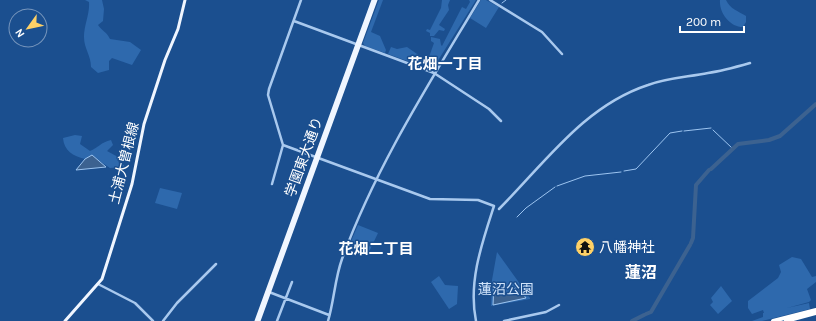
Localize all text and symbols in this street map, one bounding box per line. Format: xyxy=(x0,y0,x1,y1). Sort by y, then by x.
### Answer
north arrow xyxy=(8,8,48,48)
scale bar xyxy=(680,8,744,34)
text: 200 m xyxy=(686,15,721,29)
text: N xyxy=(12,26,28,40)
district label: 花畑一丁目 xyxy=(407,55,483,73)
street label: 学園東大通り xyxy=(282,115,326,199)
street label: 土浦大曽根線 xyxy=(106,120,142,206)
temple icon: 八幡神社 xyxy=(574,236,596,258)
place label: 八幡神社 xyxy=(599,239,655,256)
district label: 花畑二丁目 xyxy=(338,240,414,258)
district label: 蓮沼 xyxy=(625,263,657,282)
park label: 蓮沼公園 xyxy=(478,281,534,298)

